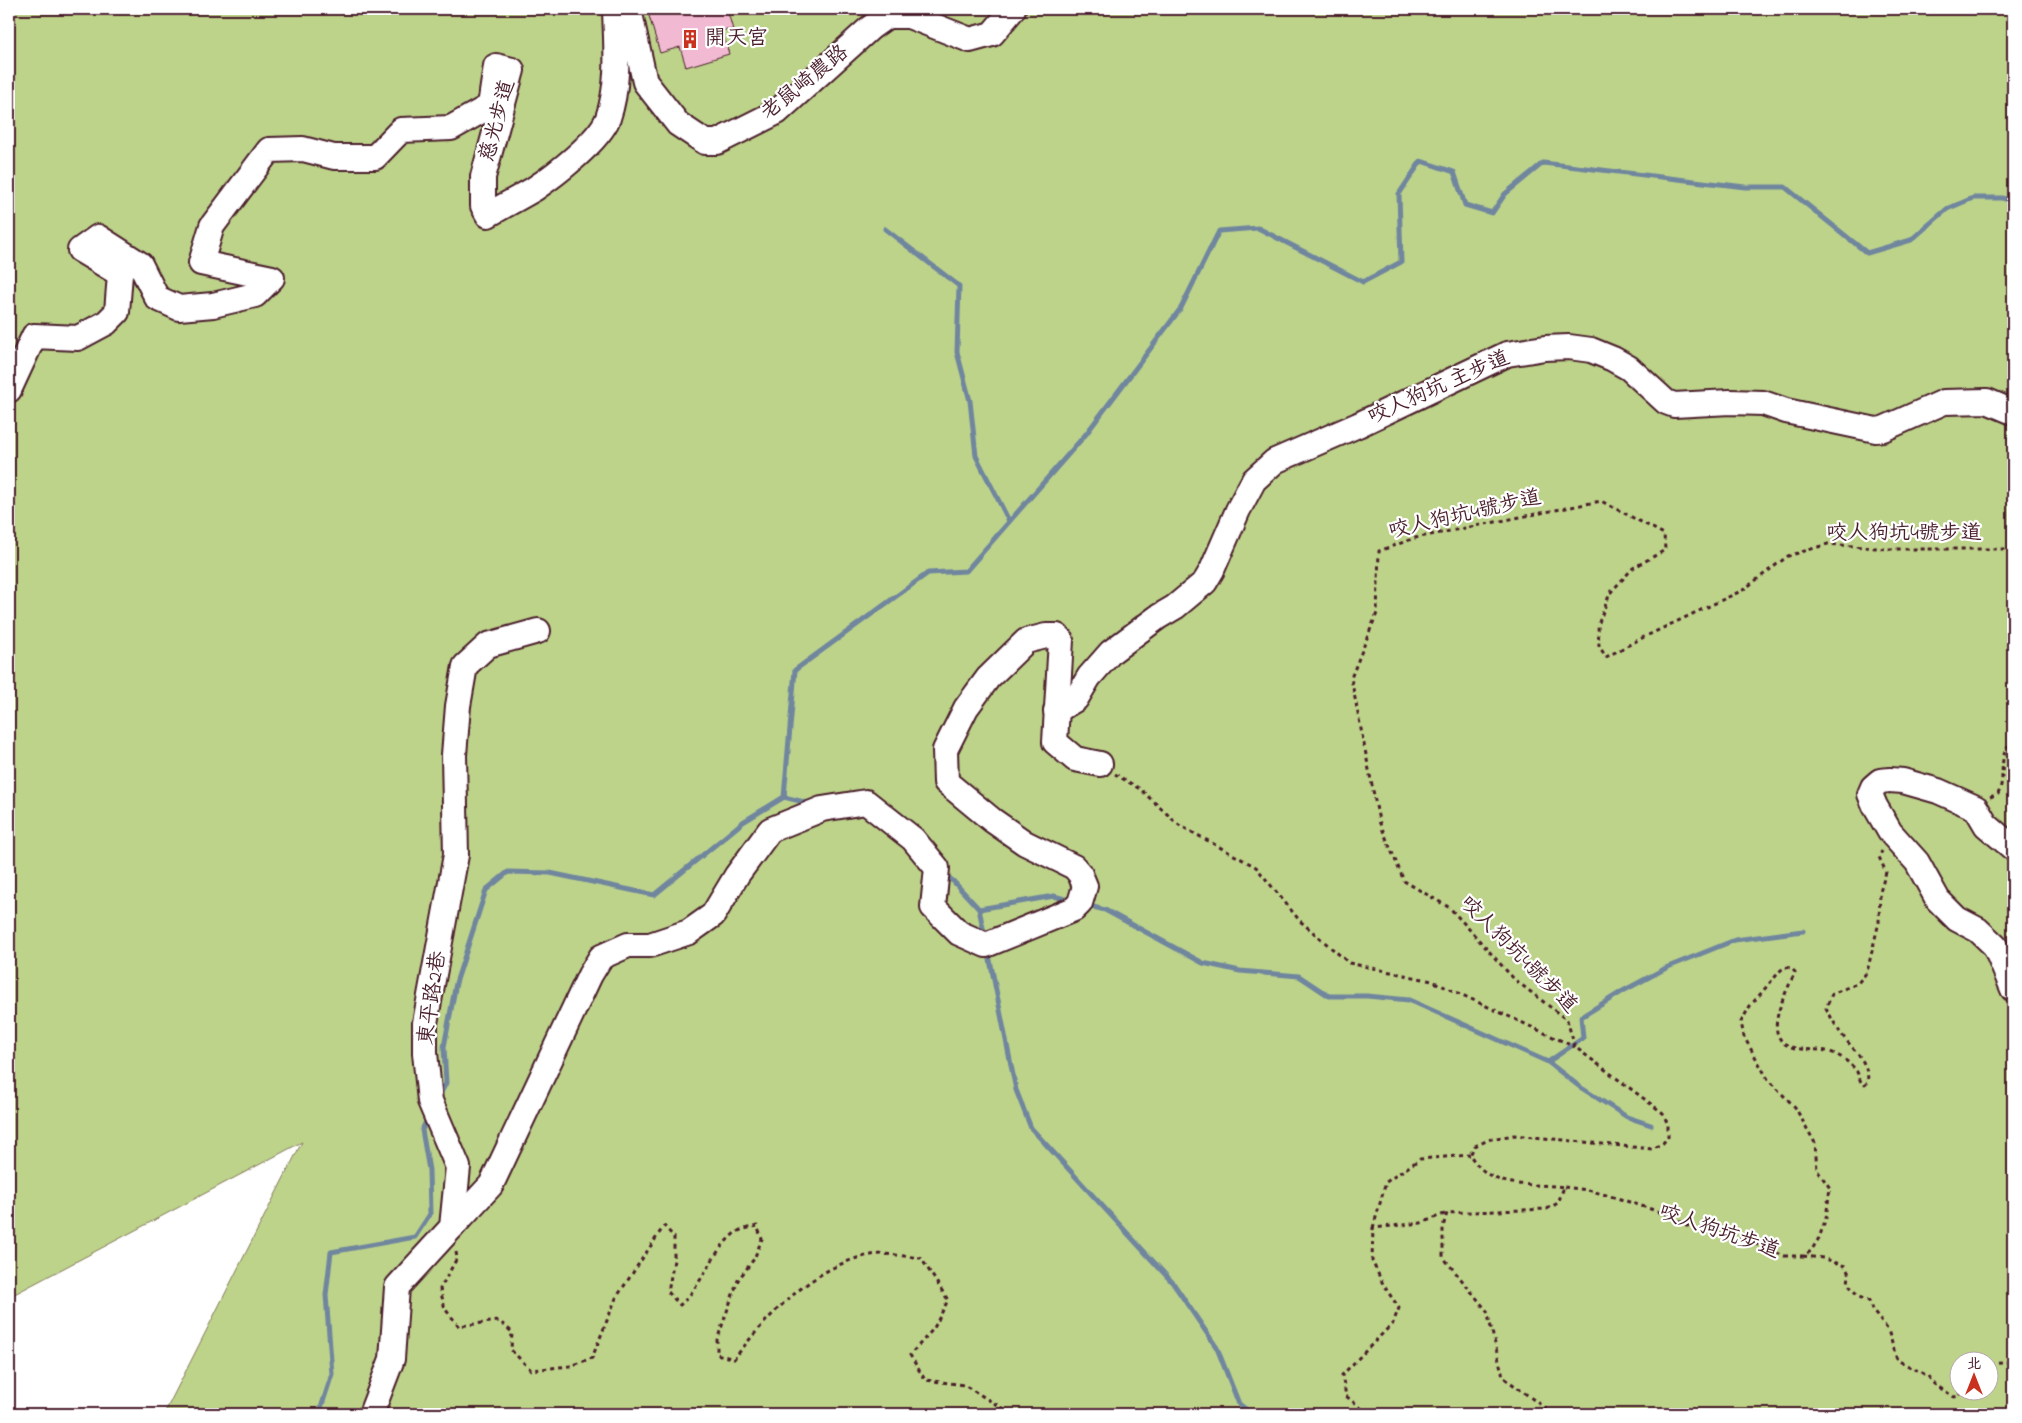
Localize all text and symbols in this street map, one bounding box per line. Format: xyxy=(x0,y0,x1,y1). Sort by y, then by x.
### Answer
place label: 開天宮 xyxy=(705,24,768,54)
building icon: 開天宮 xyxy=(679,28,701,50)
street label: 老鼠崎農路 xyxy=(755,38,855,128)
street label: 慈光步道 xyxy=(473,77,523,165)
street label: 咬人狗坑 主步道 xyxy=(1363,343,1515,433)
street label: 咬人狗坑4號步道 xyxy=(1386,483,1544,547)
street label: 咬人狗坑4號步道 xyxy=(1826,519,1982,549)
street label: 咬人狗坑4號步道 xyxy=(1452,889,1584,1021)
street label: 東平路2巷 xyxy=(412,949,454,1047)
street label: 咬人狗坑步道 xyxy=(1655,1197,1783,1267)
north arrow xyxy=(1950,1350,2000,1400)
text: 北 xyxy=(1967,1354,1981,1375)

